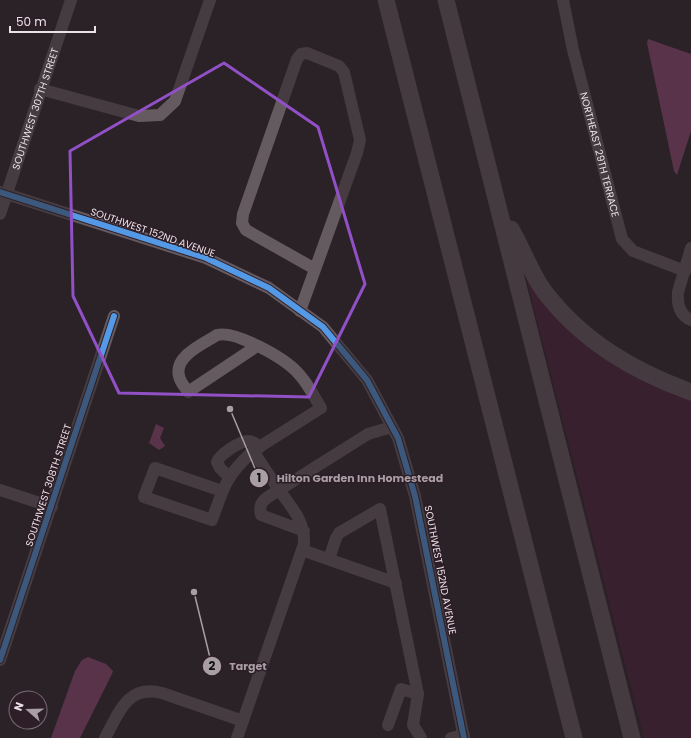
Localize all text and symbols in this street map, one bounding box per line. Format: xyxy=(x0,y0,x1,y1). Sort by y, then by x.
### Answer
scale bar xyxy=(10,8,95,34)
text: 50 m xyxy=(16,13,47,30)
street label: SOUTHWEST 307TH STREET xyxy=(8,45,63,172)
street label: NORTHEAST 29TH TERRACE xyxy=(576,91,623,219)
street label: SOUTHWEST 152ND AVENUE xyxy=(88,204,217,261)
street label: SOUTHWEST 308TH STREET xyxy=(22,421,76,548)
callout: Hilton Garden Inn Homestead xyxy=(249,466,451,489)
text: 1 xyxy=(257,469,261,486)
text: Hilton Garden Inn Homestead xyxy=(277,470,443,486)
street label: SOUTHWEST 152ND AVENUE xyxy=(421,504,460,636)
callout: Target xyxy=(202,655,275,678)
text: 2 xyxy=(209,657,216,674)
text: Target xyxy=(229,658,267,674)
north arrow xyxy=(8,690,48,730)
text: N xyxy=(10,700,28,713)

